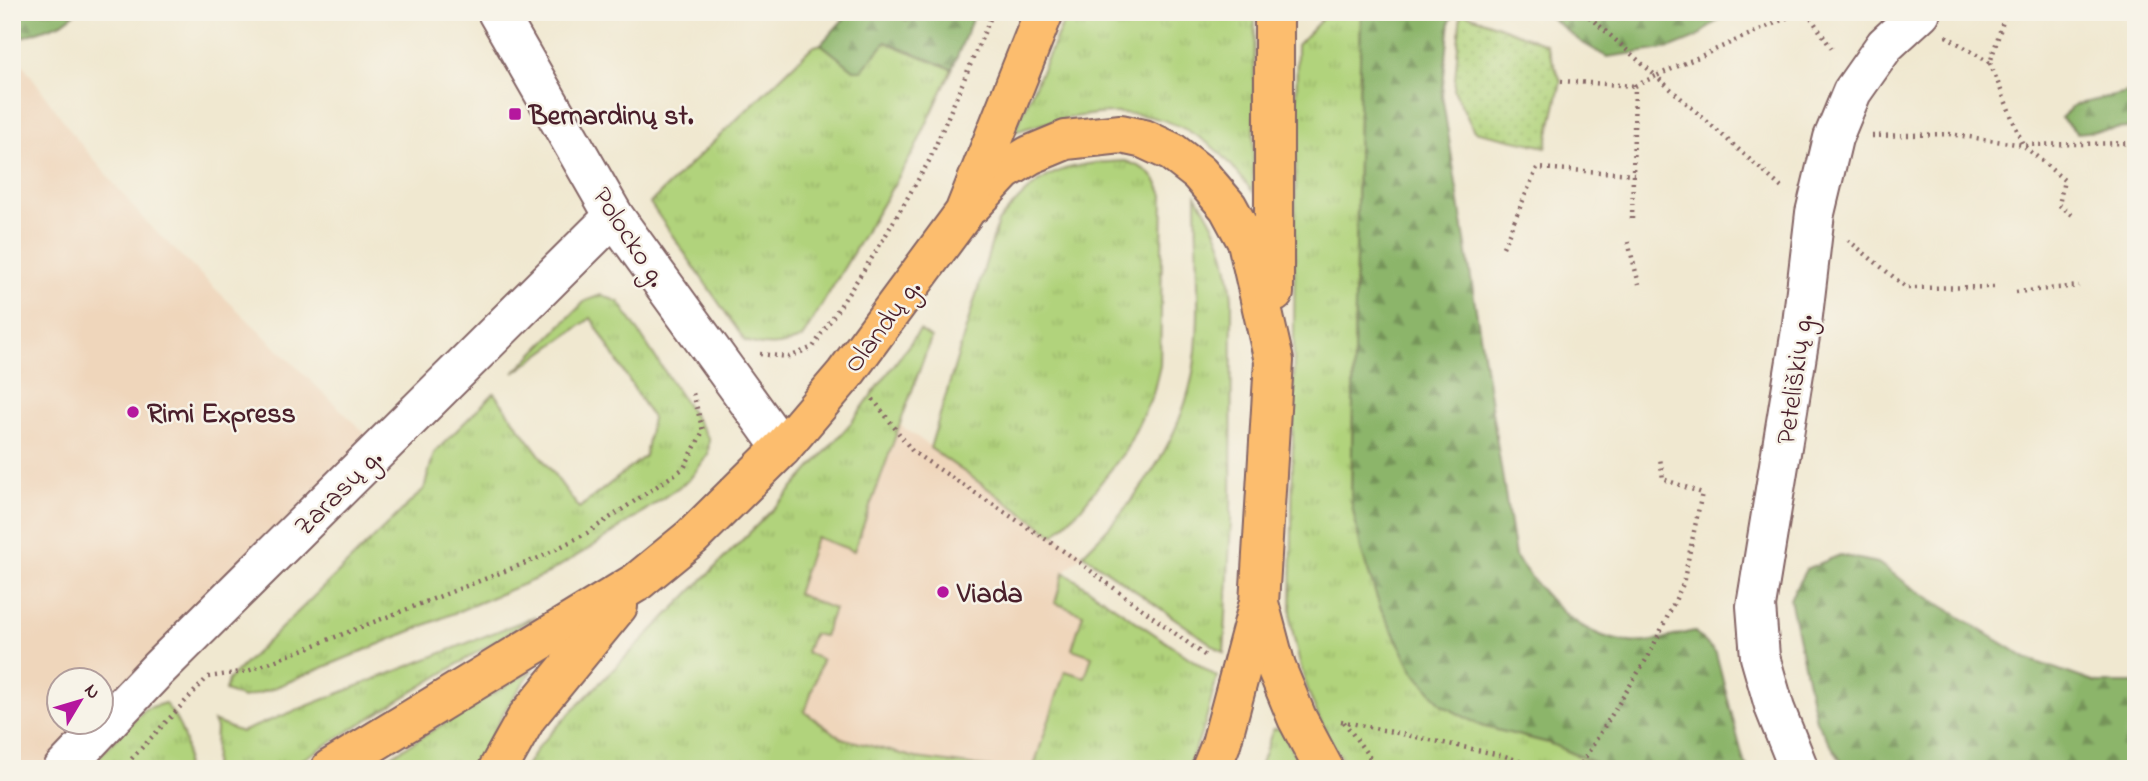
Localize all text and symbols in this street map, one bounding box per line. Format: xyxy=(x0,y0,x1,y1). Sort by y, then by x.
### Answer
place label: Bernardinų st. xyxy=(527,97,694,138)
marker: Bernardinų st. xyxy=(507,106,523,122)
street label: Polocko g. xyxy=(580,180,676,296)
street label: Olandų g. xyxy=(835,271,933,383)
street label: Peteliškių g. xyxy=(1767,311,1826,447)
place label: Rimi Express xyxy=(147,395,296,436)
marker: Rimi Express xyxy=(125,404,141,420)
street label: Zarasų g. xyxy=(286,440,393,547)
place label: Viada xyxy=(956,575,1023,616)
marker: Viada xyxy=(935,584,951,600)
north arrow xyxy=(46,666,116,736)
text: N xyxy=(77,679,106,706)

